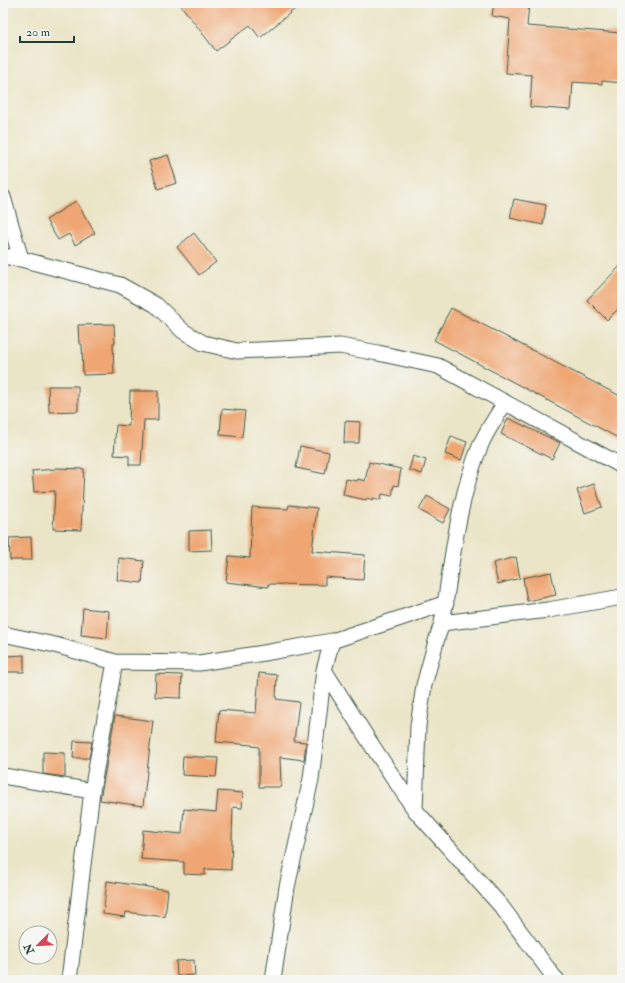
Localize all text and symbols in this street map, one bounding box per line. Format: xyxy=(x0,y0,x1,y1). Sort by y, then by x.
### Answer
scale bar xyxy=(20,18,74,44)
text: 20 m xyxy=(26,25,51,40)
north arrow xyxy=(18,925,58,965)
text: N xyxy=(21,941,38,957)

